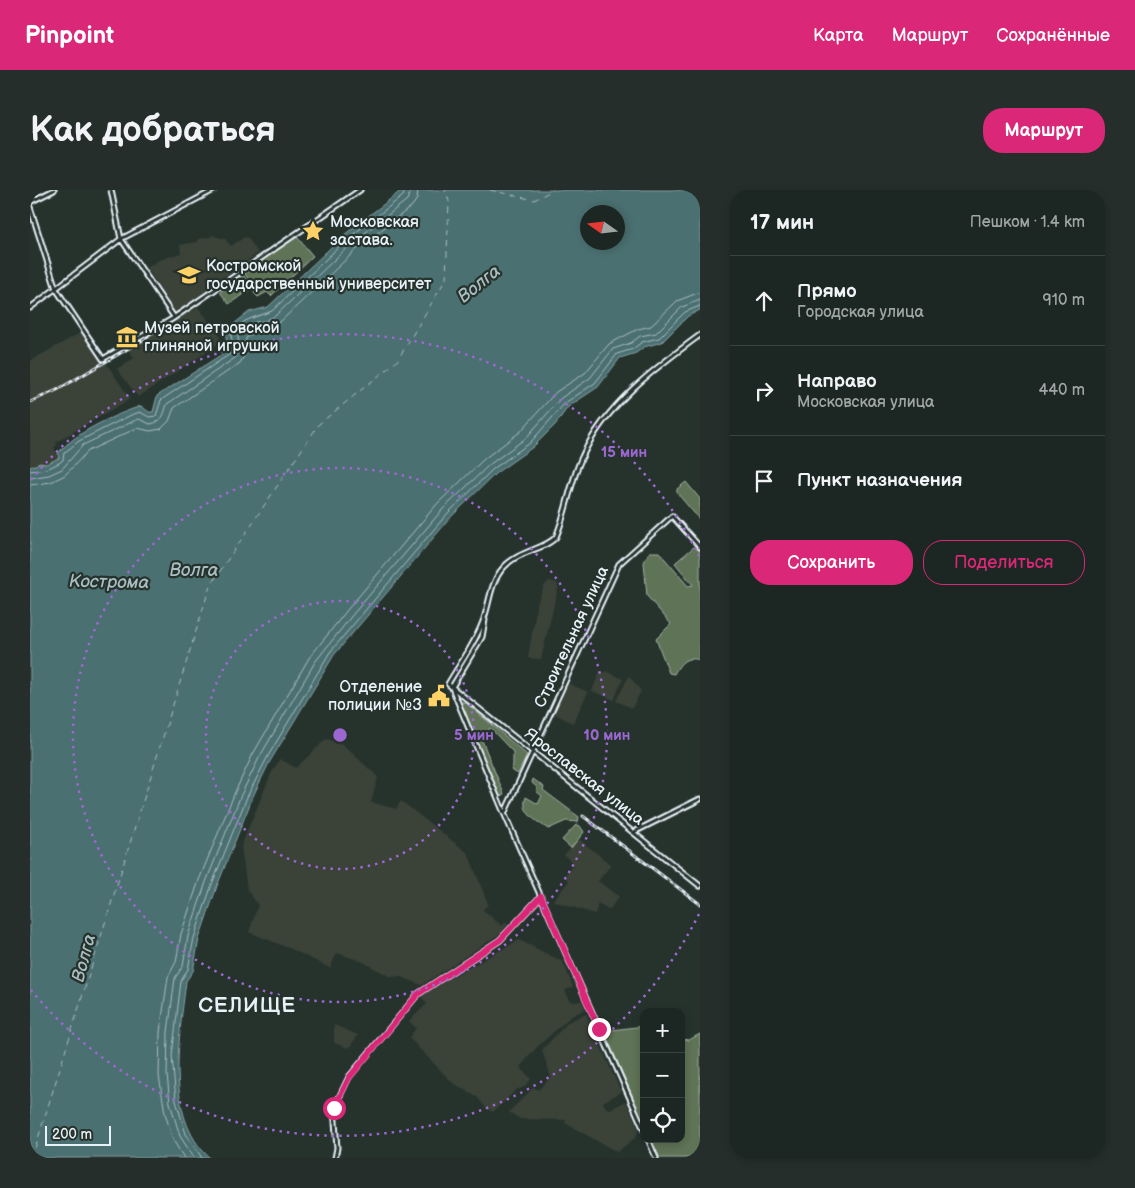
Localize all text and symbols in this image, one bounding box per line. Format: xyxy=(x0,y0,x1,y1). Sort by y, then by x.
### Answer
text: Pinpoint xyxy=(25,21,114,50)
text: Карта xyxy=(813,25,864,46)
text: Маршрут xyxy=(892,25,968,46)
text: Сохранённые xyxy=(996,25,1110,46)
button: Маршрут xyxy=(983,108,1105,153)
text: Как добраться xyxy=(30,109,276,152)
north arrow xyxy=(580,205,625,250)
text: 17 мин xyxy=(750,210,814,235)
place label: Московская застава. xyxy=(330,213,419,250)
text: Пешком · 1.4 km xyxy=(970,213,1085,232)
place icon: Московская застава. xyxy=(300,218,326,244)
place label: Костромской государственный университет xyxy=(206,257,432,294)
water label: Волга xyxy=(453,260,505,308)
school or university icon: Костромской государственный университет xyxy=(176,262,202,288)
text: Прямо xyxy=(797,280,857,303)
icon: ahead xyxy=(750,287,778,315)
text: 910 m xyxy=(1043,291,1085,310)
text: Городская улица xyxy=(797,303,924,322)
place label: Музей петровской глиняной игрушки xyxy=(144,319,280,356)
museum icon: Музей петровской глиняной игрушки xyxy=(114,324,140,350)
text: Направо xyxy=(797,370,877,393)
icon: right xyxy=(750,377,778,405)
text: 440 m xyxy=(1039,381,1085,400)
text: Московская улица xyxy=(797,393,935,412)
text: 15 мин xyxy=(601,443,647,462)
icon: arrive xyxy=(750,467,778,495)
text: Пункт назначения xyxy=(797,469,962,492)
button: Сохранить xyxy=(750,540,913,585)
button: Поделиться xyxy=(923,540,1085,585)
water label: Волга xyxy=(170,560,218,581)
street label: Строительная улица xyxy=(531,563,613,711)
water label: Кострома xyxy=(69,571,149,593)
place label: Отделение полиции №3 xyxy=(328,678,422,715)
public building icon: Отделение полиции №3 xyxy=(426,683,452,709)
street label: Ярославская улица xyxy=(520,724,648,830)
centre of rings xyxy=(331,726,349,744)
text: 5 мин xyxy=(454,726,494,745)
text: 10 мин xyxy=(584,726,630,745)
water label: Волга xyxy=(68,932,100,984)
district label: СЕЛИЩЕ xyxy=(198,993,296,1018)
map controls xyxy=(640,1008,685,1143)
button: + xyxy=(640,1008,685,1053)
route end xyxy=(588,1018,611,1041)
button: − xyxy=(640,1053,685,1098)
route start xyxy=(323,1097,346,1120)
button: locate xyxy=(640,1098,685,1143)
scale bar xyxy=(45,1123,111,1146)
text: 200 m xyxy=(52,1126,92,1143)

